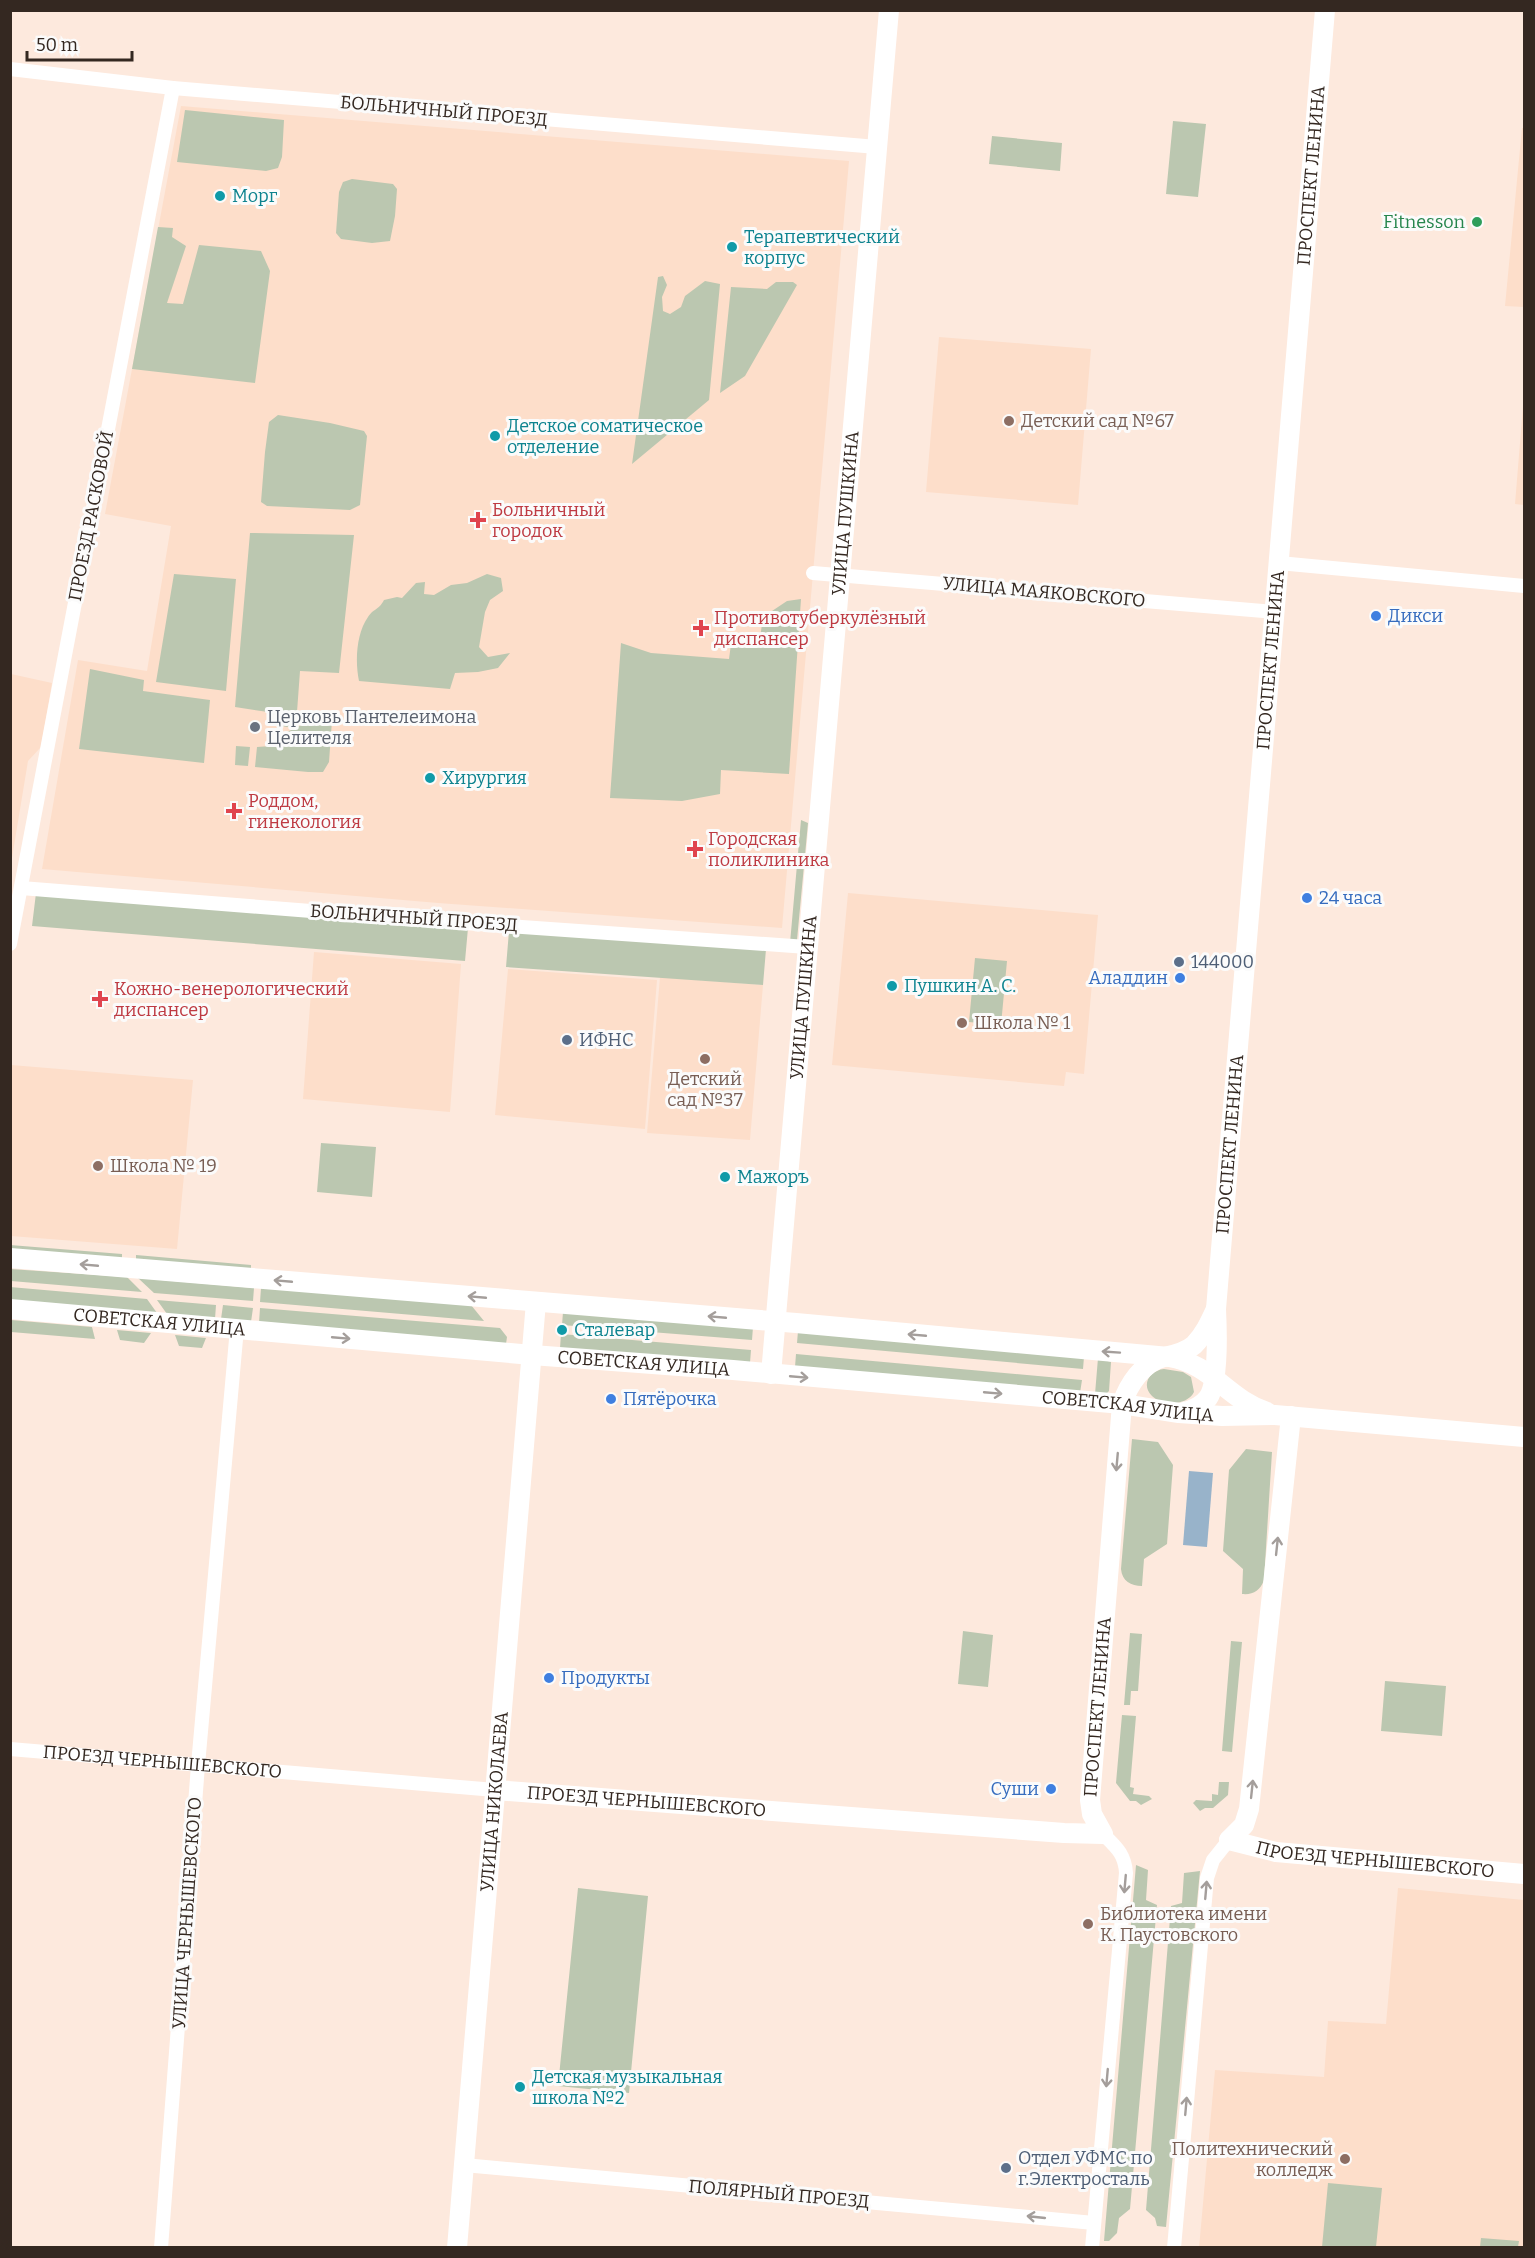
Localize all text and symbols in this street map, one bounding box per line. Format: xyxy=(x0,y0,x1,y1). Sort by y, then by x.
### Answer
scale bar xyxy=(27,24,132,62)
text: 50 m xyxy=(36,34,78,56)
street label: ПРОСПЕКТ ЛЕНИНА xyxy=(1293,85,1330,266)
street label: БОЛЬНИЧНЫЙ ПРОЕЗД xyxy=(339,91,549,131)
place label: Морг xyxy=(232,185,278,207)
marker: Морг xyxy=(213,189,227,203)
place label: Fitnesson xyxy=(1383,211,1466,233)
marker: Fitnesson xyxy=(1470,215,1484,229)
place label: Терапевтический корпус xyxy=(744,226,900,269)
marker: Терапевтический корпус xyxy=(725,240,739,254)
place label: Детский сад №67 xyxy=(1021,410,1174,432)
marker: Детский сад №67 xyxy=(1002,414,1016,428)
place label: Детское соматическое отделение xyxy=(507,415,703,458)
street label: ПРОЕЗД РАСКОВОЙ xyxy=(64,429,118,603)
marker: Детское соматическое отделение xyxy=(488,429,502,443)
street label: УЛИЦА ПУШКИНА xyxy=(827,430,864,596)
place label: Больничный городок xyxy=(492,499,605,542)
marker: Больничный городок xyxy=(469,511,487,529)
street label: ПРОСПЕКТ ЛЕНИНА xyxy=(1252,569,1289,751)
street label: УЛИЦА МАЯКОВСКОГО xyxy=(942,572,1146,612)
place label: Дикси xyxy=(1388,605,1443,627)
place label: Противотуберкулёзный диспансер xyxy=(714,607,926,650)
marker: Дикси xyxy=(1369,609,1383,623)
marker: Противотуберкулёзный диспансер xyxy=(692,619,710,637)
place label: Церковь Пантелеимона Целителя xyxy=(267,706,476,749)
marker: Церковь Пантелеимона Целителя xyxy=(248,720,262,734)
place label: Хирургия xyxy=(442,767,527,789)
marker: Хирургия xyxy=(423,771,437,785)
place label: Роддом, гинекология xyxy=(248,790,361,833)
marker: Роддом, гинекология xyxy=(225,802,243,820)
place label: Городская поликлиника xyxy=(708,828,830,871)
marker: Городская поликлиника xyxy=(686,840,704,858)
place label: 24 часа xyxy=(1319,887,1382,909)
marker: 24 часа xyxy=(1300,891,1314,905)
street label: БОЛЬНИЧНЫЙ ПРОЕЗД xyxy=(309,900,519,936)
street label: УЛИЦА ПУШКИНА xyxy=(786,914,822,1081)
place label: 144000 xyxy=(1191,951,1254,973)
marker: 144000 xyxy=(1172,955,1186,969)
place label: Аладдин xyxy=(1089,967,1168,989)
marker: Аладдин xyxy=(1173,971,1187,985)
place label: Пушкин А. С. xyxy=(904,975,1016,997)
place label: Кожно-венерологический диспансер xyxy=(114,978,349,1021)
marker: Пушкин А. С. xyxy=(885,979,899,993)
marker: Кожно-венерологический диспансер xyxy=(91,990,109,1008)
place label: Школа № 1 xyxy=(974,1012,1071,1034)
marker: Школа № 1 xyxy=(955,1016,969,1030)
place label: ИФНС xyxy=(579,1029,634,1051)
marker: ИФНС xyxy=(560,1033,574,1047)
marker: Детский сад №37 xyxy=(698,1052,712,1066)
street label: ПРОСПЕКТ ЛЕНИНА xyxy=(1211,1053,1248,1235)
place label: Детский сад №37 xyxy=(667,1068,743,1111)
place label: Школа № 19 xyxy=(110,1155,217,1177)
marker: Школа № 19 xyxy=(91,1159,105,1173)
place label: Мажоръ xyxy=(737,1166,809,1188)
marker: Мажоръ xyxy=(718,1170,732,1184)
one-way arrow xyxy=(79,1259,99,1270)
one-way arrow xyxy=(274,1275,294,1286)
one-way arrow xyxy=(468,1291,488,1302)
street label: СОВЕТСКАЯ УЛИЦА xyxy=(72,1304,247,1341)
one-way arrow xyxy=(708,1311,728,1322)
place label: Сталевар xyxy=(574,1319,655,1341)
marker: Сталевар xyxy=(555,1323,569,1337)
one-way arrow xyxy=(907,1329,927,1340)
one-way arrow xyxy=(330,1333,350,1344)
street label: СОВЕТСКАЯ УЛИЦА xyxy=(557,1346,731,1381)
one-way arrow xyxy=(1101,1346,1121,1357)
one-way arrow xyxy=(789,1371,809,1382)
street label: СОВЕТСКАЯ УЛИЦА xyxy=(1041,1386,1215,1426)
place label: Пятёрочка xyxy=(623,1388,717,1410)
one-way arrow xyxy=(983,1388,1003,1399)
marker: Пятёрочка xyxy=(604,1392,618,1406)
one-way arrow xyxy=(1112,1452,1123,1472)
one-way arrow xyxy=(1272,1536,1283,1556)
street label: ПРОСПЕКТ ЛЕНИНА xyxy=(1079,1616,1116,1798)
place label: Продукты xyxy=(561,1667,650,1689)
marker: Продукты xyxy=(542,1671,556,1685)
street label: УЛИЦА НИКОЛАЕВА xyxy=(476,1710,513,1893)
street label: ПРОЕЗД ЧЕРНЫШЕВСКОГО xyxy=(42,1741,283,1783)
place label: Суши xyxy=(991,1778,1039,1800)
one-way arrow xyxy=(1246,1780,1257,1799)
street label: ПРОЕЗД ЧЕРНЫШЕВСКОГО xyxy=(526,1781,767,1821)
marker: Суши xyxy=(1044,1782,1058,1796)
street label: УЛИЦА ЧЕРНЫШЕВСКОГО xyxy=(168,1796,206,2030)
street label: ПРОЕЗД ЧЕРНЫШЕВСКОГО xyxy=(1254,1836,1495,1882)
one-way arrow xyxy=(1119,1873,1130,1893)
one-way arrow xyxy=(1201,1881,1212,1901)
place label: Библиотека имени К. Паустовского xyxy=(1100,1903,1267,1946)
marker: Библиотека имени К. Паустовского xyxy=(1081,1917,1095,1931)
place label: Детская музыкальная школа №2 xyxy=(532,2066,723,2109)
one-way arrow xyxy=(1101,2068,1112,2088)
marker: Детская музыкальная школа №2 xyxy=(513,2080,527,2094)
one-way arrow xyxy=(1181,2096,1192,2116)
place label: Политехнический колледж xyxy=(1171,2138,1333,2181)
place label: Отдел УФМС по г.Электросталь xyxy=(1018,2147,1153,2190)
marker: Политехнический колледж xyxy=(1338,2152,1352,2166)
marker: Отдел УФМС по г.Электросталь xyxy=(999,2161,1013,2175)
street label: ПОЛЯРНЫЙ ПРОЕЗД xyxy=(688,2175,870,2213)
one-way arrow xyxy=(1026,2211,1046,2222)

